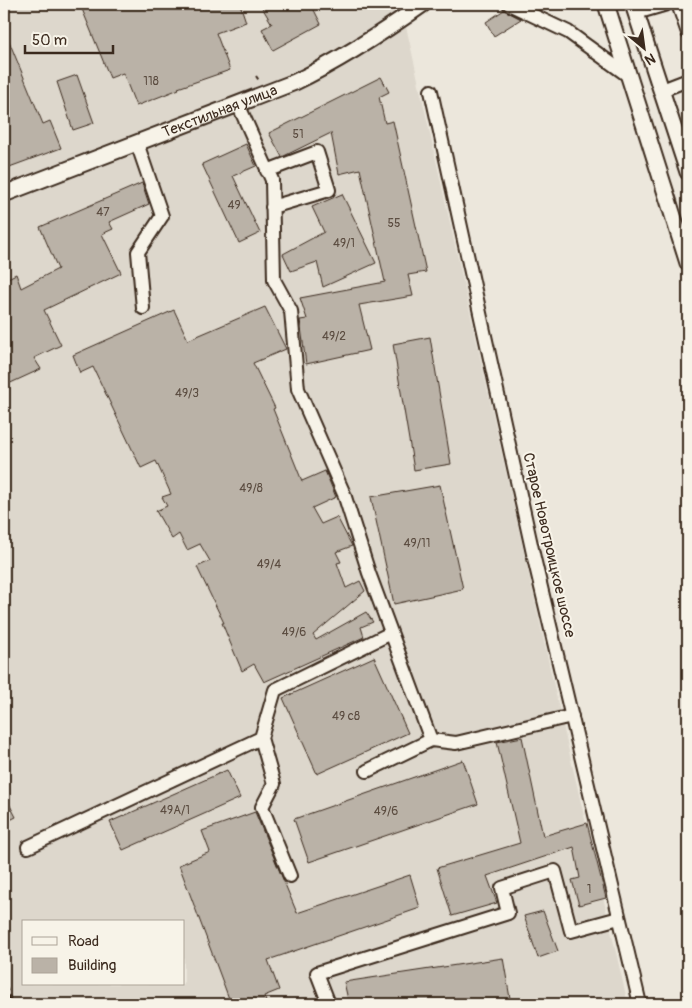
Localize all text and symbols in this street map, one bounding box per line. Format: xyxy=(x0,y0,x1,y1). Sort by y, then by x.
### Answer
scale bar xyxy=(25,22,112,54)
north arrow xyxy=(620,22,670,72)
text: 50 m xyxy=(32,31,67,50)
text: N xyxy=(642,49,658,69)
house number: 118 xyxy=(143,74,159,89)
street label: Текстильная улица xyxy=(159,80,280,142)
house number: 51 xyxy=(292,127,304,142)
house number: 49 xyxy=(227,198,241,213)
house number: 47 xyxy=(96,205,110,220)
house number: 55 xyxy=(387,216,401,231)
house number: 49/1 xyxy=(333,236,355,251)
house number: 49/2 xyxy=(322,329,346,344)
house number: 49/3 xyxy=(175,386,199,401)
street label: Старое Новотроицкое шоссе xyxy=(518,451,580,640)
house number: 49/8 xyxy=(239,481,263,496)
house number: 49/11 xyxy=(404,536,430,551)
house number: 49/4 xyxy=(257,557,281,572)
house number: 49/6 xyxy=(282,625,306,640)
house number: 49 с8 xyxy=(332,709,360,724)
house number: 49А/1 xyxy=(160,803,190,818)
house number: 49/6 xyxy=(374,804,398,819)
house number: 1 xyxy=(587,882,591,897)
legend xyxy=(22,920,185,986)
text: Road xyxy=(68,932,99,951)
text: Building xyxy=(68,956,116,975)

